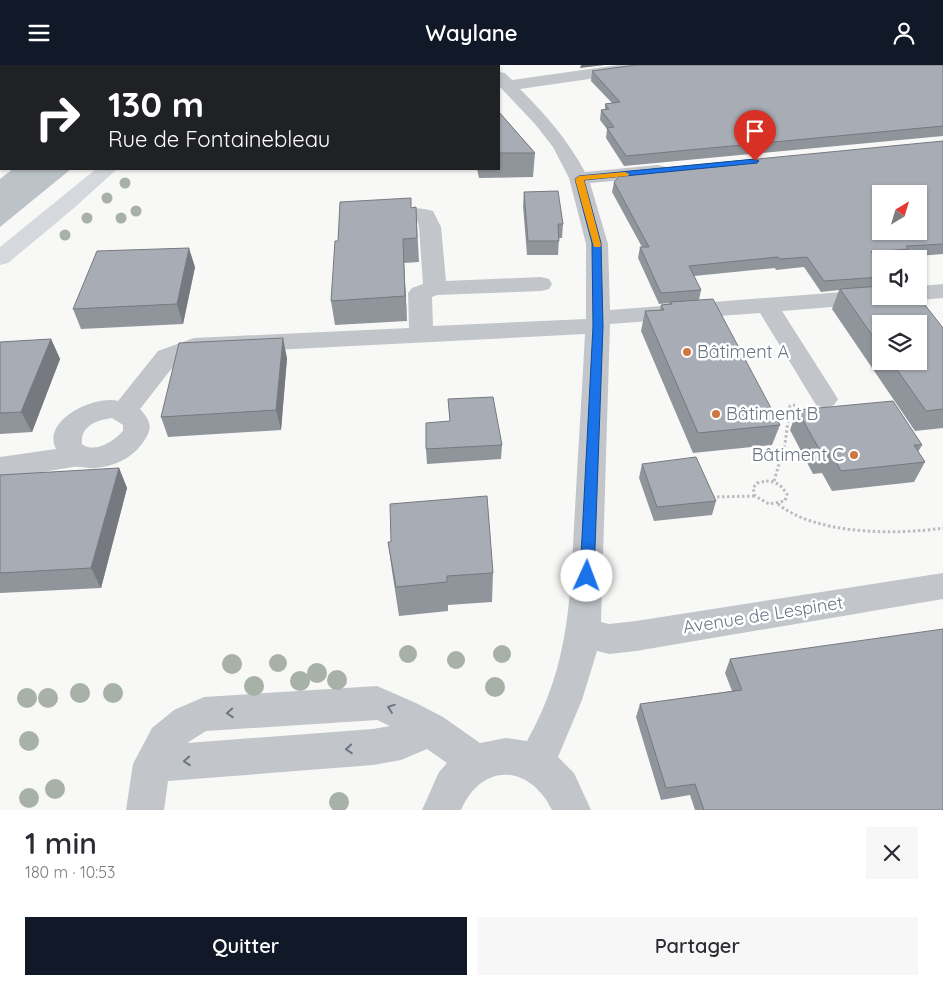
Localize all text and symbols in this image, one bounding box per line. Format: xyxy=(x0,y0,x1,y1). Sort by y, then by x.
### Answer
icon: menu xyxy=(25,19,53,47)
text: Waylane xyxy=(425,19,518,47)
icon: person xyxy=(890,19,918,47)
text: 130 m xyxy=(108,82,204,126)
icon: right xyxy=(25,85,90,150)
pin xyxy=(734,110,776,161)
icon: arrive xyxy=(741,117,769,145)
text: Rue de Fontainebleau xyxy=(108,125,330,153)
north arrow xyxy=(872,185,928,240)
map controls xyxy=(872,185,927,370)
button: sound xyxy=(872,250,927,305)
button: layers xyxy=(872,315,927,370)
place label: Bâtiment A xyxy=(697,340,790,363)
marker: Bâtiment A xyxy=(681,346,693,358)
place label: Bâtiment B xyxy=(726,402,818,425)
marker: Bâtiment B xyxy=(710,408,722,420)
place label: Bâtiment C xyxy=(752,443,844,466)
marker: Bâtiment C xyxy=(848,449,860,461)
position arrow xyxy=(560,549,612,601)
street label: Avenue de Lespinet xyxy=(681,590,845,639)
one-way arrow xyxy=(388,704,396,714)
one-way arrow xyxy=(226,707,234,718)
one-way arrow xyxy=(345,743,353,754)
one-way arrow xyxy=(183,756,191,767)
text: 1 min xyxy=(25,824,97,862)
button: close xyxy=(866,827,918,879)
text: 180 m · 10:53 xyxy=(25,862,115,882)
button: Quitter xyxy=(25,917,467,975)
button: Partager xyxy=(477,917,918,975)

